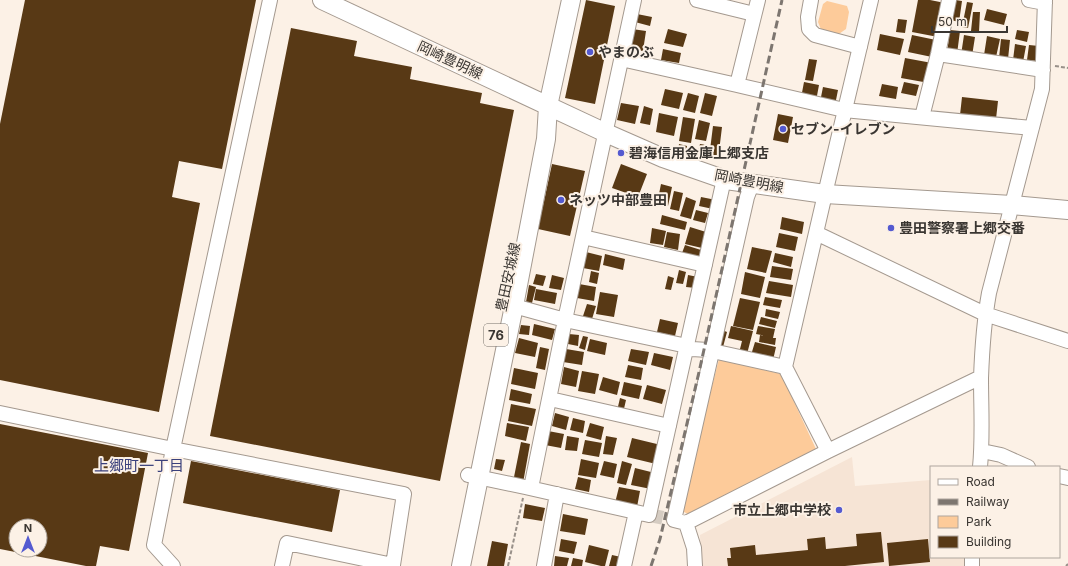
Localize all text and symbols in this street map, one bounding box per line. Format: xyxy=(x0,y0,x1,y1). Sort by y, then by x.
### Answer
scale bar xyxy=(932,8,1007,34)
text: 50 m xyxy=(938,14,967,29)
street label: 岡崎豊明線 xyxy=(415,37,486,82)
place label: やまのぶ xyxy=(598,43,654,60)
marker: やまのぶ xyxy=(585,47,595,57)
place label: セブン-イレブン xyxy=(791,120,896,137)
marker: セブン-イレブン xyxy=(778,124,788,134)
place label: 碧海信用金庫上郷支店 xyxy=(629,144,769,161)
marker: 碧海信用金庫上郷支店 xyxy=(616,148,626,158)
street label: 岡崎豊明線 xyxy=(713,165,785,196)
place label: ネッツ中部豊田 xyxy=(569,191,667,208)
marker: ネッツ中部豊田 xyxy=(556,195,566,205)
place label: 豊田警察署上郷交番 xyxy=(899,219,1025,236)
marker: 豊田警察署上郷交番 xyxy=(886,223,896,233)
street label: 豊田安城線 xyxy=(492,241,523,313)
road number: 76 xyxy=(484,324,508,346)
district label: 上郷町一丁目 xyxy=(94,456,184,475)
legend xyxy=(930,466,1060,558)
text: Road xyxy=(966,474,995,489)
text: Railway xyxy=(966,494,1010,509)
place label: 市立上郷中学校 xyxy=(733,501,831,518)
marker: 市立上郷中学校 xyxy=(834,505,844,515)
text: Park xyxy=(966,514,992,529)
north arrow xyxy=(8,518,48,558)
text: N xyxy=(24,521,32,535)
text: Building xyxy=(966,534,1011,549)

